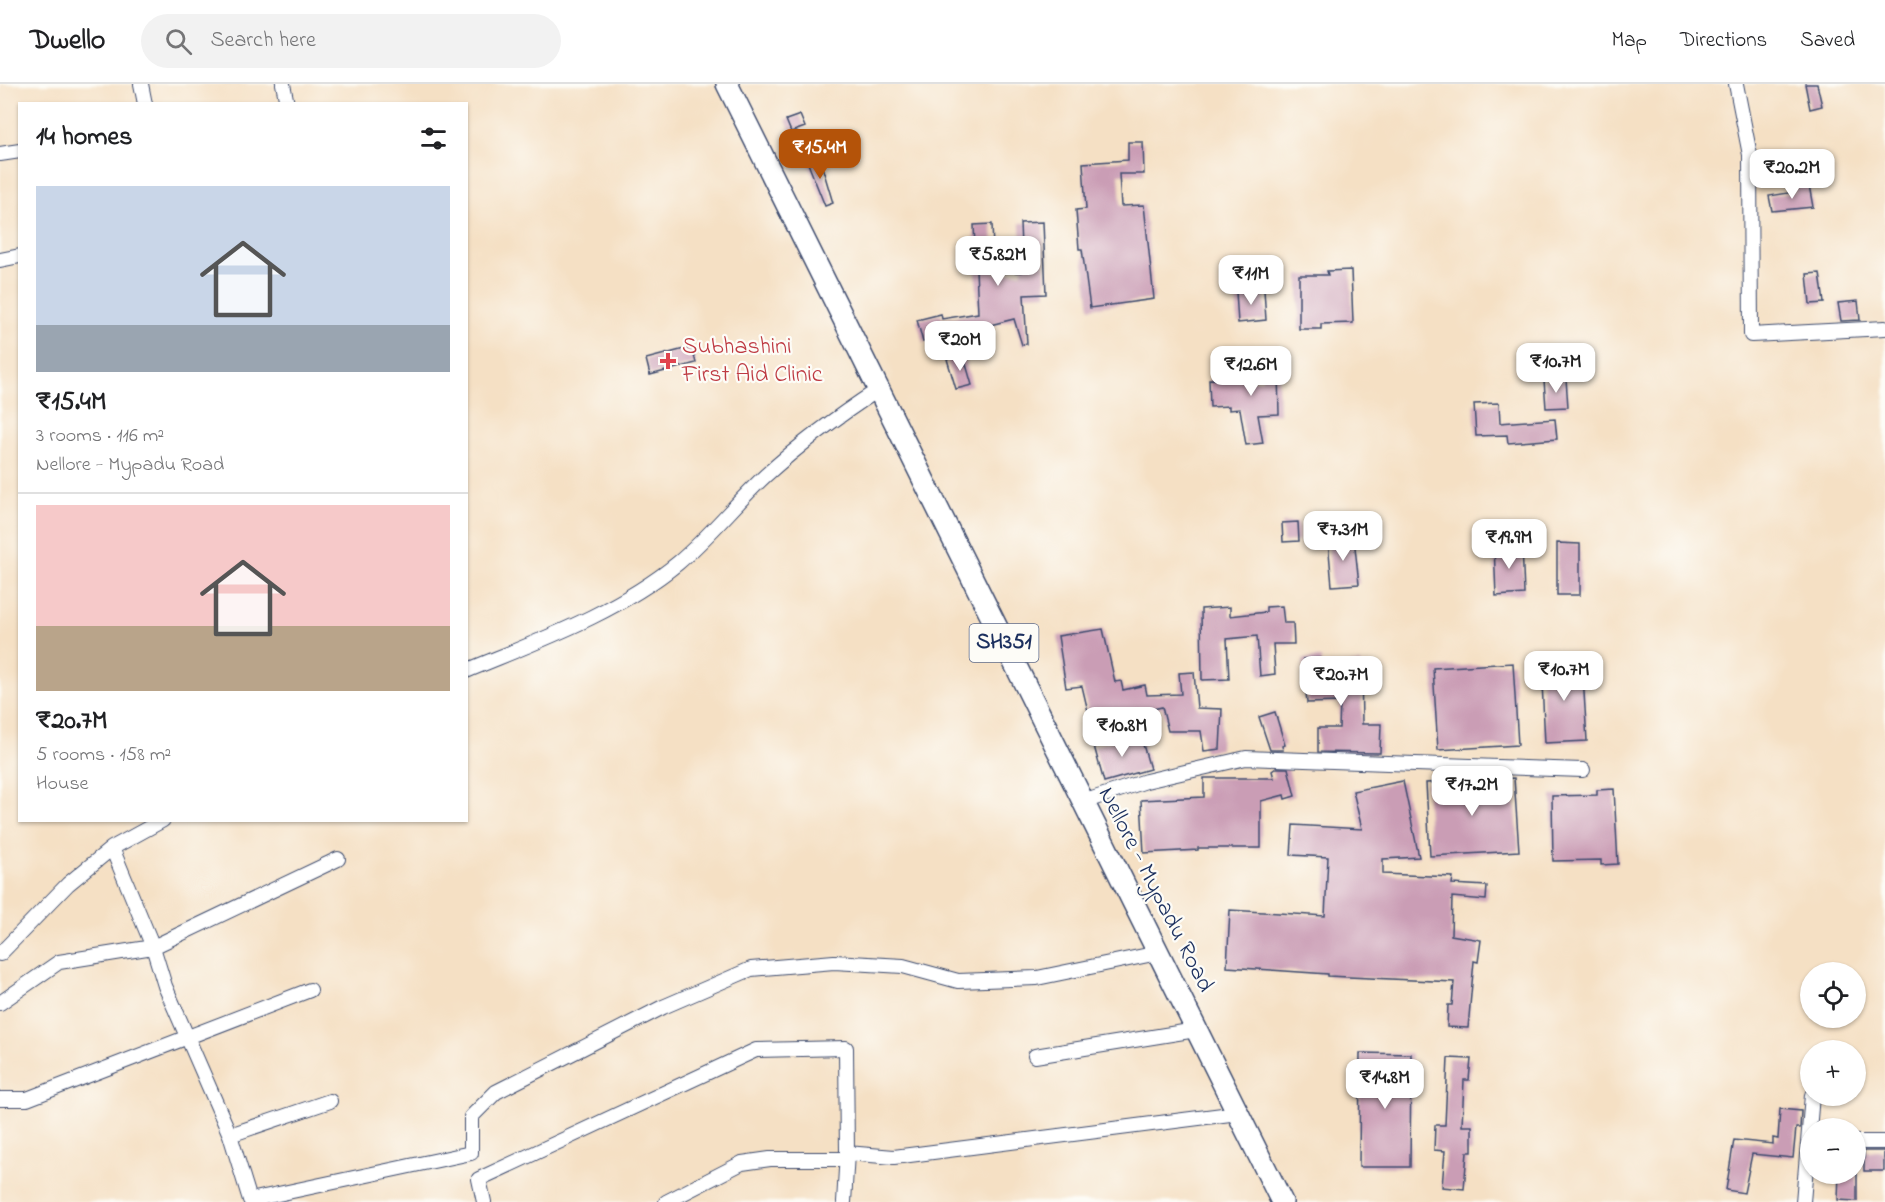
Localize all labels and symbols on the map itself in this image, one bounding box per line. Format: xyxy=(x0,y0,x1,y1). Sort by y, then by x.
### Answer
pin: ₹15.4M xyxy=(771,129,869,180)
pin: ₹20.2M xyxy=(1743,149,1841,200)
pin: ₹5.82M xyxy=(949,236,1047,287)
pin: ₹11M xyxy=(1215,255,1287,306)
pin: ₹20M xyxy=(924,321,996,372)
place label: Subhashini First Aid Clinic xyxy=(681,330,823,393)
pin: ₹10.7M xyxy=(1507,343,1605,394)
pin: ₹12.6M xyxy=(1202,346,1300,397)
marker: Subhashini First Aid Clinic xyxy=(659,352,677,370)
pin: ₹7.31M xyxy=(1294,511,1392,562)
pin: ₹19.9M xyxy=(1460,519,1558,570)
road number: SH351 xyxy=(970,624,1038,662)
pin: ₹10.7M xyxy=(1515,651,1613,702)
pin: ₹20.7M xyxy=(1292,656,1390,707)
pin: ₹10.8M xyxy=(1073,707,1171,758)
pin: ₹17.2M xyxy=(1423,766,1521,817)
street label: Nellore - Mypadu Road xyxy=(1087,781,1222,1000)
pin: ₹14.8M xyxy=(1336,1059,1434,1110)

